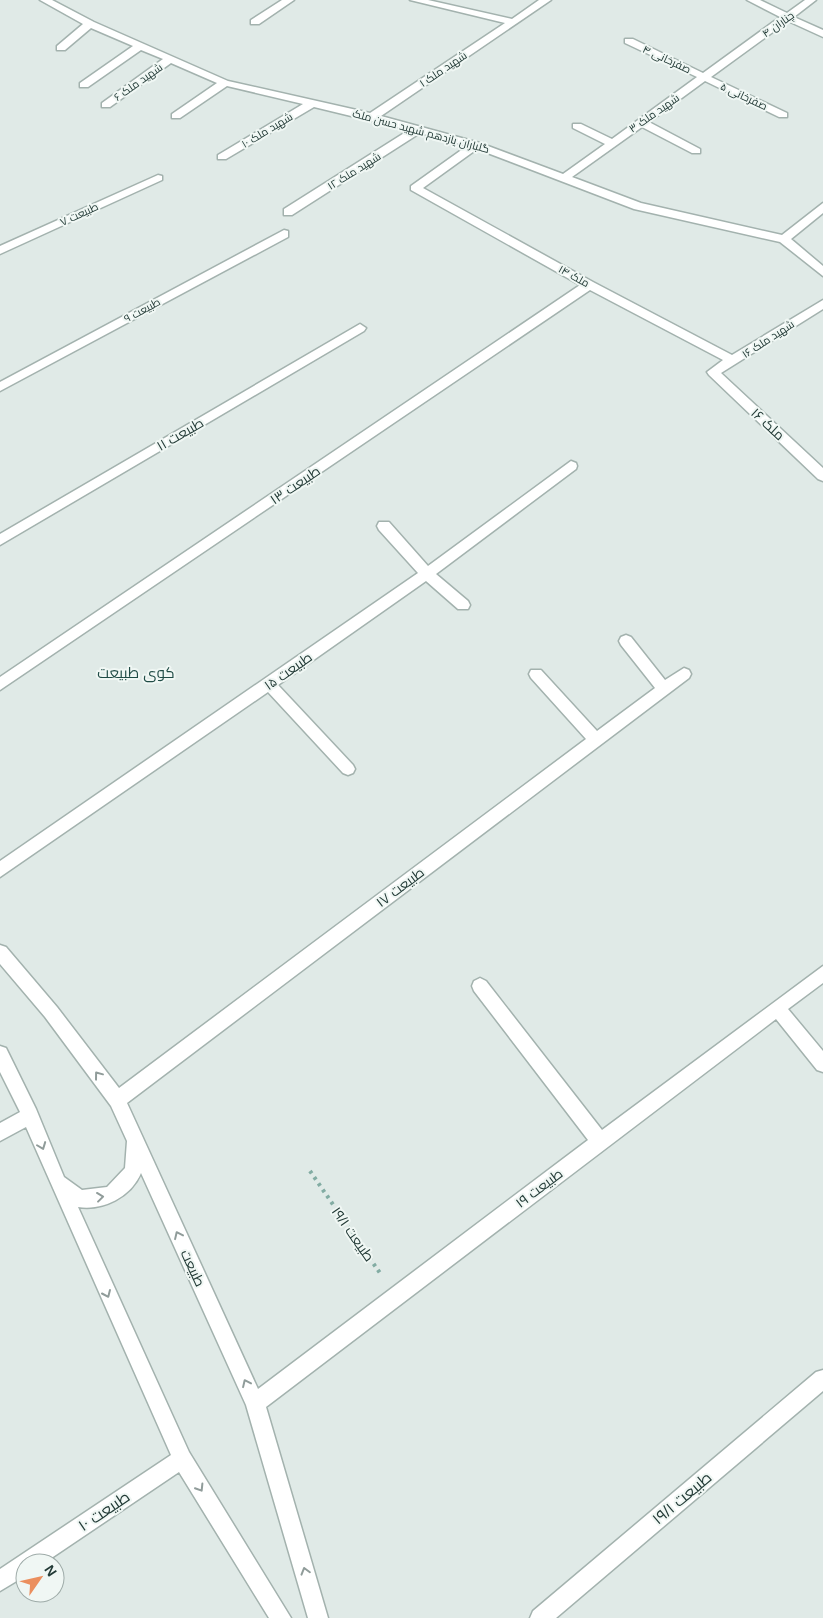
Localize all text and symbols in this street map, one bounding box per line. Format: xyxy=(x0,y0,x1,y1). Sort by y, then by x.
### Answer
street label: ۴ چناران xyxy=(760,9,797,40)
street label: صفرخانی ۴ xyxy=(641,43,693,76)
street label: ۱ شهید ملک xyxy=(417,49,469,90)
street label: ۶ شهید ملک xyxy=(112,61,165,104)
street label: صفرخانی ۵ xyxy=(718,80,769,113)
street label: ۳ شهید ملک xyxy=(627,91,682,136)
street label: گلباران یازدهم شهید حسن ملک xyxy=(351,107,491,157)
street label: ۱۰ شهید ملک xyxy=(239,110,295,151)
street label: ۱۲ شهید ملک xyxy=(325,150,383,193)
street label: طبیعت ۷ xyxy=(58,200,100,228)
street label: ملک ۱۴ xyxy=(557,263,591,289)
street label: طبیعت ۹ xyxy=(122,295,162,325)
street label: شهید ملک ۱۶ xyxy=(740,318,797,361)
street label: ملک ۱۶ xyxy=(748,405,788,443)
street label: طبیعت ۱۱ xyxy=(154,414,206,454)
street label: طبیعت ۱۳ xyxy=(267,463,323,507)
street label: طبیعت ۱۵ xyxy=(261,649,315,693)
district label: کوی طبیعت xyxy=(97,664,175,683)
street label: طبیعت ۱۷ xyxy=(373,864,427,910)
one-way arrow xyxy=(95,1071,104,1081)
one-way arrow xyxy=(36,1141,46,1149)
street label: طبیعت ۱۹ xyxy=(512,1165,566,1211)
one-way arrow xyxy=(96,1192,104,1203)
street label: طبیعت ۱۹/۱ xyxy=(328,1204,378,1264)
one-way arrow xyxy=(174,1231,185,1240)
street label: طبیعت xyxy=(178,1247,208,1289)
one-way arrow xyxy=(101,1289,112,1298)
one-way arrow xyxy=(242,1379,252,1388)
street label: طبیعت ۱۹/۱ xyxy=(649,1468,716,1528)
one-way arrow xyxy=(193,1483,203,1492)
street label: ۱۰ طبیعت xyxy=(75,1488,133,1535)
north arrow xyxy=(15,1553,65,1603)
text: N xyxy=(41,1562,60,1579)
one-way arrow xyxy=(300,1568,310,1576)

